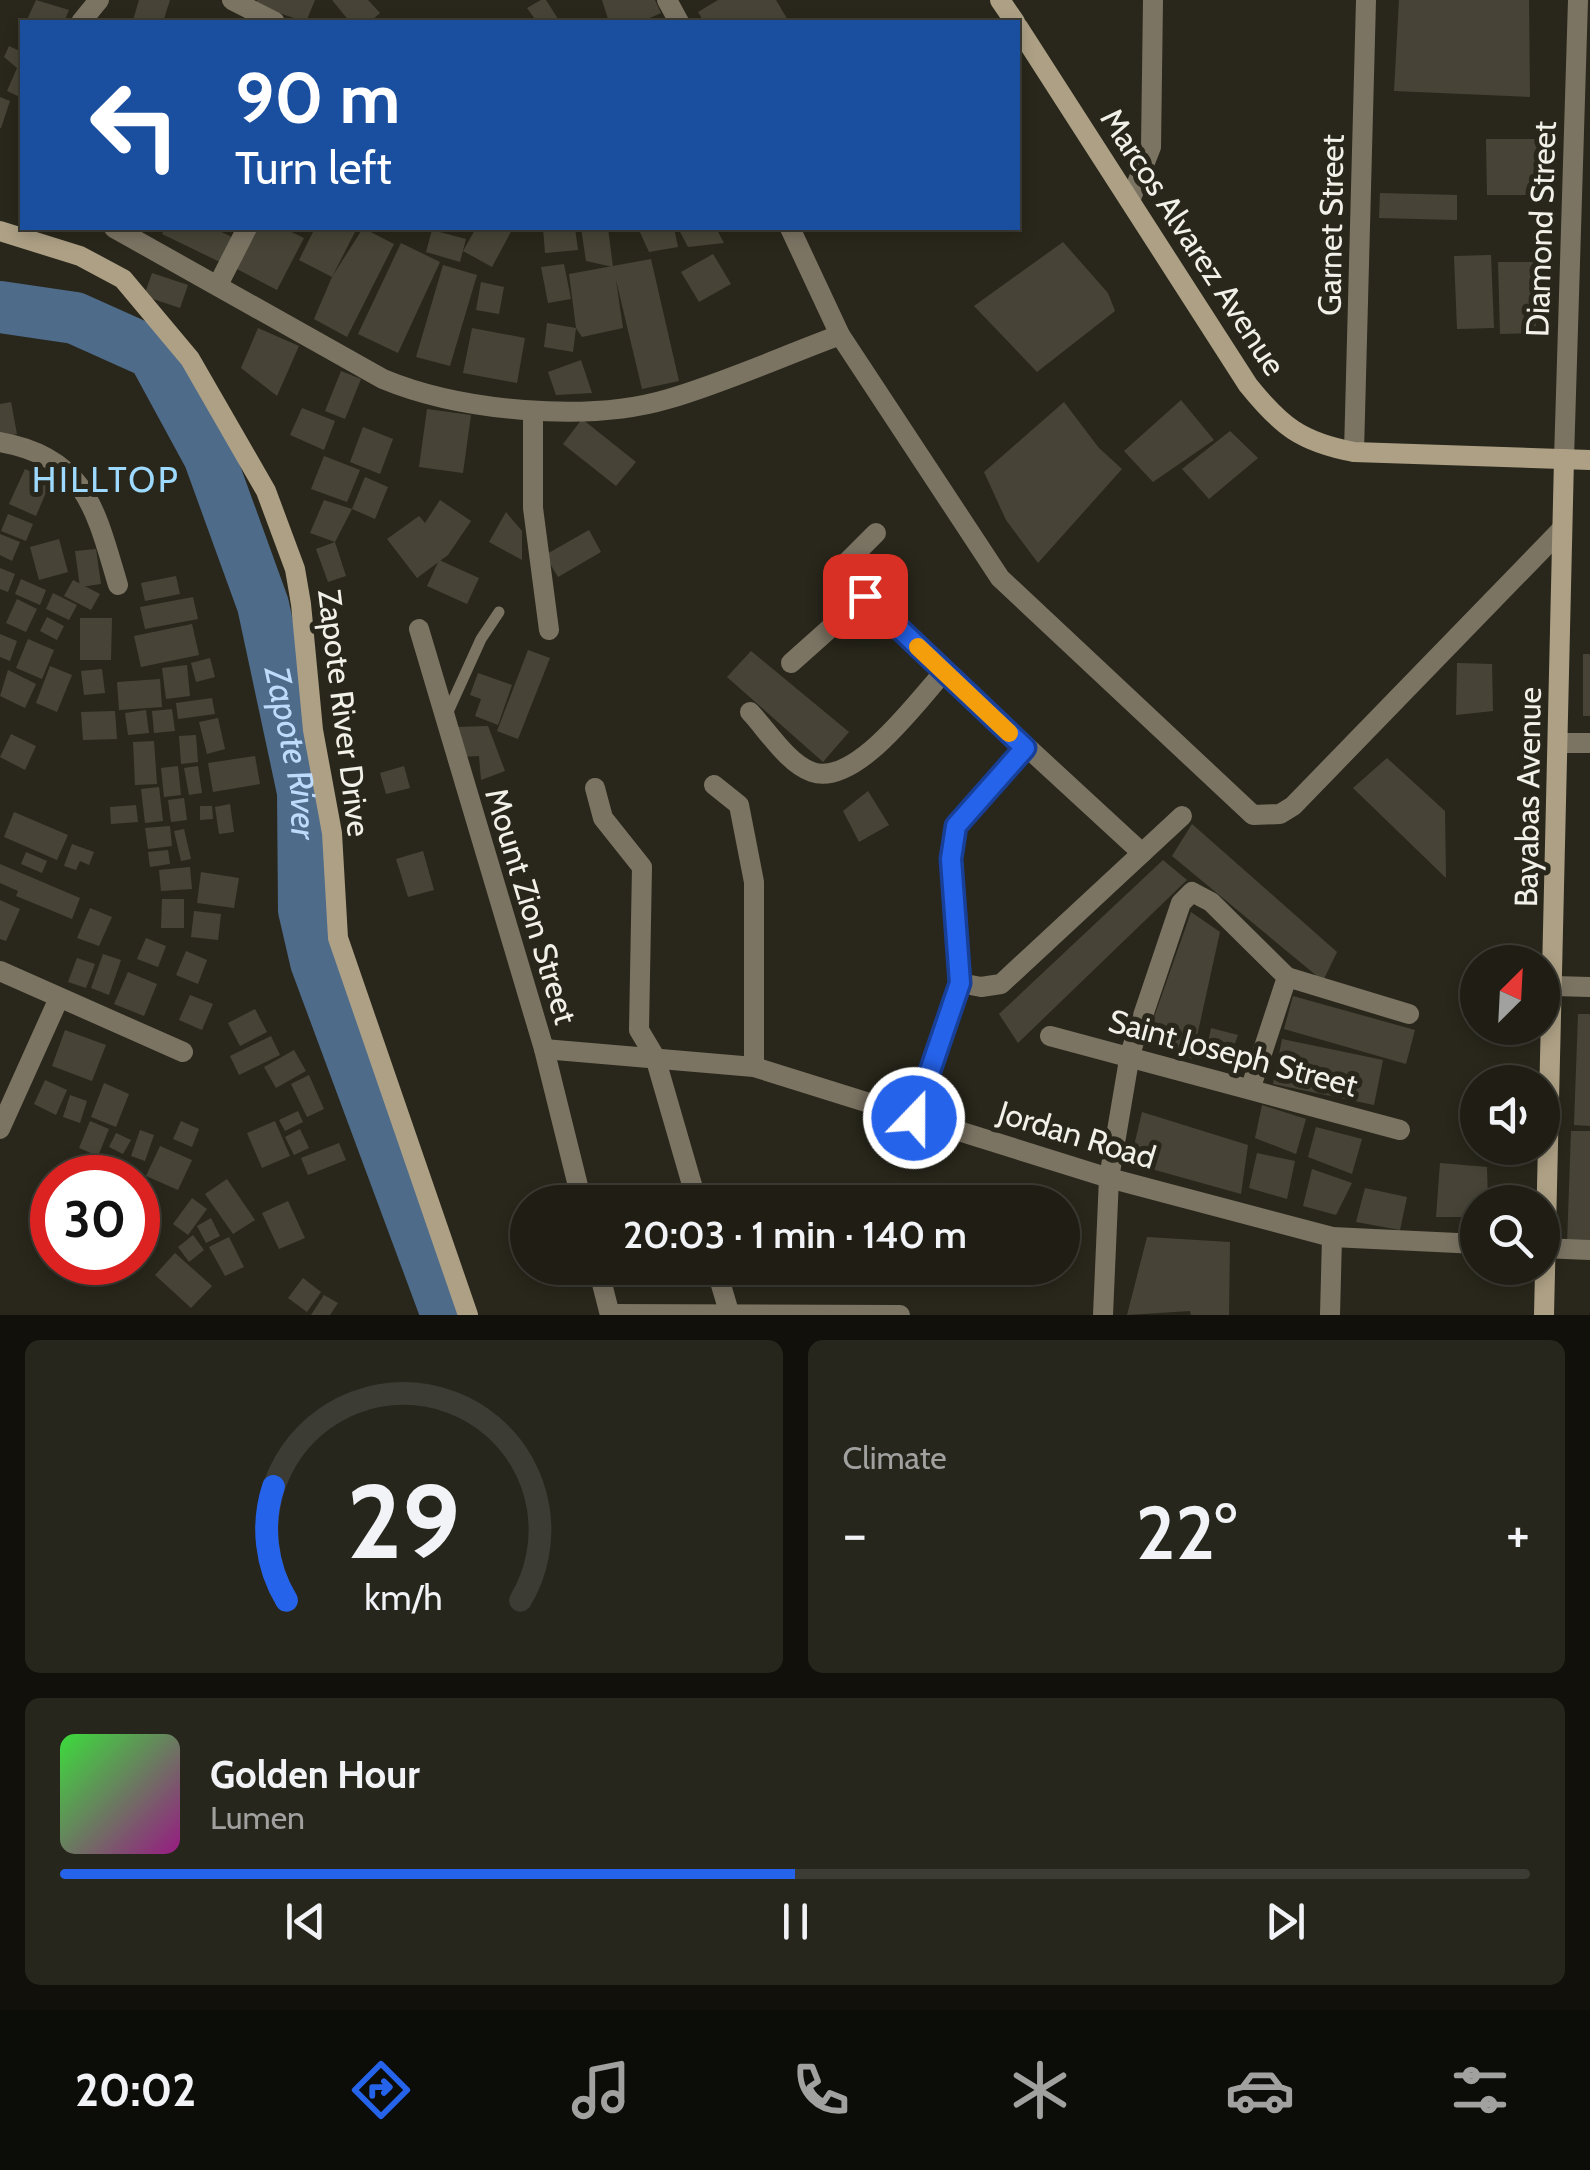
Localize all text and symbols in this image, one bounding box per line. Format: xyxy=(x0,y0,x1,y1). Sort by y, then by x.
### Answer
text: 90 m xyxy=(235,55,400,141)
icon: left xyxy=(70,60,200,190)
street label: Marcos Alvarez Avenue xyxy=(1092,101,1294,383)
street label: Diamond Street xyxy=(1517,120,1564,338)
street label: Garnet Street xyxy=(1309,134,1352,316)
text: Turn left xyxy=(235,141,392,195)
district label: HILLTOP xyxy=(32,458,180,501)
pin xyxy=(823,554,908,639)
icon: arrive xyxy=(838,569,893,624)
street label: Zapote River Drive xyxy=(310,587,379,839)
water label: Zapote River xyxy=(255,661,325,841)
street label: Bayabas Avenue xyxy=(1506,687,1549,907)
street label: Mount Zion Street xyxy=(477,783,586,1029)
north arrow xyxy=(1460,945,1560,1045)
map controls xyxy=(1460,945,1560,1285)
street label: Saint Joseph Street xyxy=(1104,1001,1362,1105)
button: sound xyxy=(1460,1065,1560,1165)
position arrow xyxy=(862,1066,966,1170)
street label: Jordan Road xyxy=(993,1092,1161,1177)
speed limit sign: 30 xyxy=(30,1155,160,1285)
button: search xyxy=(1460,1185,1560,1285)
text: 20:03 · 1 min · 140 m xyxy=(623,1211,967,1258)
text: Climate xyxy=(843,1438,947,1477)
text: 29 xyxy=(347,1458,460,1584)
text: 22° xyxy=(1136,1487,1237,1578)
text: − xyxy=(843,1500,867,1567)
text: + xyxy=(1506,1500,1530,1567)
text: km/h xyxy=(365,1576,443,1619)
text: Golden Hour xyxy=(210,1751,420,1798)
text: Lumen xyxy=(210,1798,305,1837)
icon: previous xyxy=(278,1894,333,1949)
icon: pause xyxy=(768,1894,823,1949)
icon: next xyxy=(1258,1894,1313,1949)
icon: directions xyxy=(346,2055,416,2125)
icon: music xyxy=(566,2055,636,2125)
icon: phone xyxy=(786,2055,856,2125)
icon: climate xyxy=(1005,2055,1075,2125)
icon: car xyxy=(1225,2055,1295,2125)
icon: filters xyxy=(1445,2055,1515,2125)
text: 20:02 xyxy=(75,2063,196,2117)

